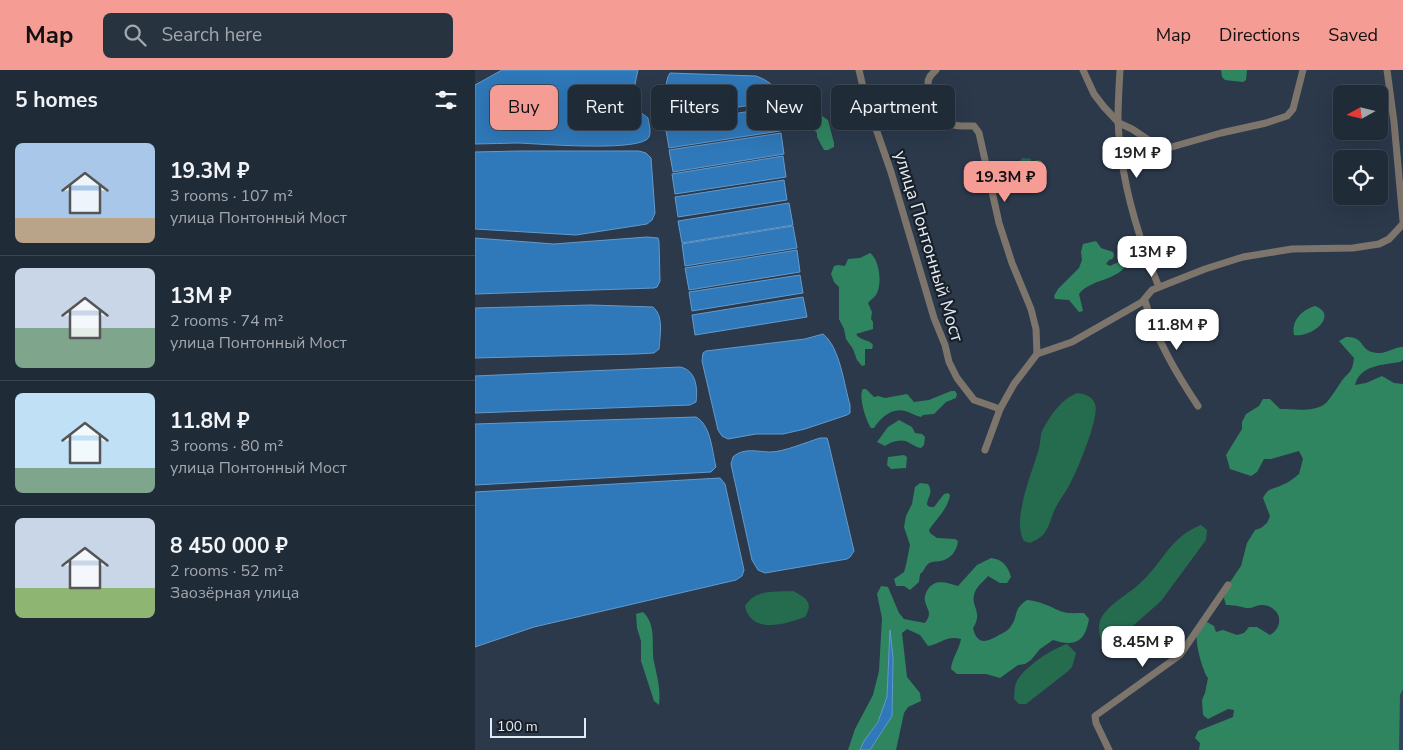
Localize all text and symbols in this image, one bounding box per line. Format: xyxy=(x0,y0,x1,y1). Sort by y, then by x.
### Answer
search box xyxy=(103,13,453,58)
text: Map xyxy=(25,19,73,51)
icon: search xyxy=(121,21,149,49)
text: Search here xyxy=(161,22,262,48)
text: Map xyxy=(1156,23,1191,47)
text: Directions xyxy=(1219,23,1300,47)
text: Saved xyxy=(1328,23,1378,47)
chip: Buy xyxy=(490,85,558,130)
chip: Rent xyxy=(568,85,641,130)
chip: Filters xyxy=(651,85,737,130)
chip: New xyxy=(747,85,821,130)
chip: Apartment xyxy=(831,85,955,130)
north arrow xyxy=(1333,85,1387,140)
map controls xyxy=(1333,85,1388,205)
text: 5 homes xyxy=(15,86,98,114)
icon: filters xyxy=(432,86,460,114)
pin: 19M ₽ xyxy=(1102,136,1172,179)
text: 19M ₽ xyxy=(1113,142,1161,164)
street label: улица Понтонный Мост xyxy=(888,147,970,345)
button: locate xyxy=(1333,150,1388,205)
text: 19.3M ₽ xyxy=(170,157,250,185)
pin: 19.3M ₽ xyxy=(959,160,1051,203)
icon: home xyxy=(55,163,115,223)
text: 19.3M ₽ xyxy=(975,166,1035,188)
text: 3 rooms · 107 m² xyxy=(170,185,293,207)
text: улица Понтонный Мост xyxy=(170,207,347,229)
pin: 13M ₽ xyxy=(1117,236,1187,278)
text: 13M ₽ xyxy=(1128,241,1176,263)
text: 13M ₽ xyxy=(170,282,232,310)
icon: home xyxy=(55,288,115,348)
pin: 11.8M ₽ xyxy=(1131,308,1223,351)
text: 2 rooms · 74 m² xyxy=(170,310,283,332)
text: 11.8M ₽ xyxy=(1147,314,1207,336)
text: улица Понтонный Мост xyxy=(170,332,347,354)
text: 11.8M ₽ xyxy=(170,407,250,435)
icon: home xyxy=(55,413,115,473)
text: 3 rooms · 80 m² xyxy=(170,435,283,457)
text: улица Понтонный Мост xyxy=(170,457,347,479)
text: 8 450 000 ₽ xyxy=(170,532,288,560)
icon: home xyxy=(55,538,115,598)
text: 2 rooms · 52 m² xyxy=(170,560,283,582)
text: Заозёрная улица xyxy=(170,582,299,604)
pin: 8.45M ₽ xyxy=(1097,626,1189,668)
text: 8.45M ₽ xyxy=(1113,631,1173,653)
scale bar xyxy=(490,715,586,738)
text: 100 m xyxy=(497,717,538,736)

